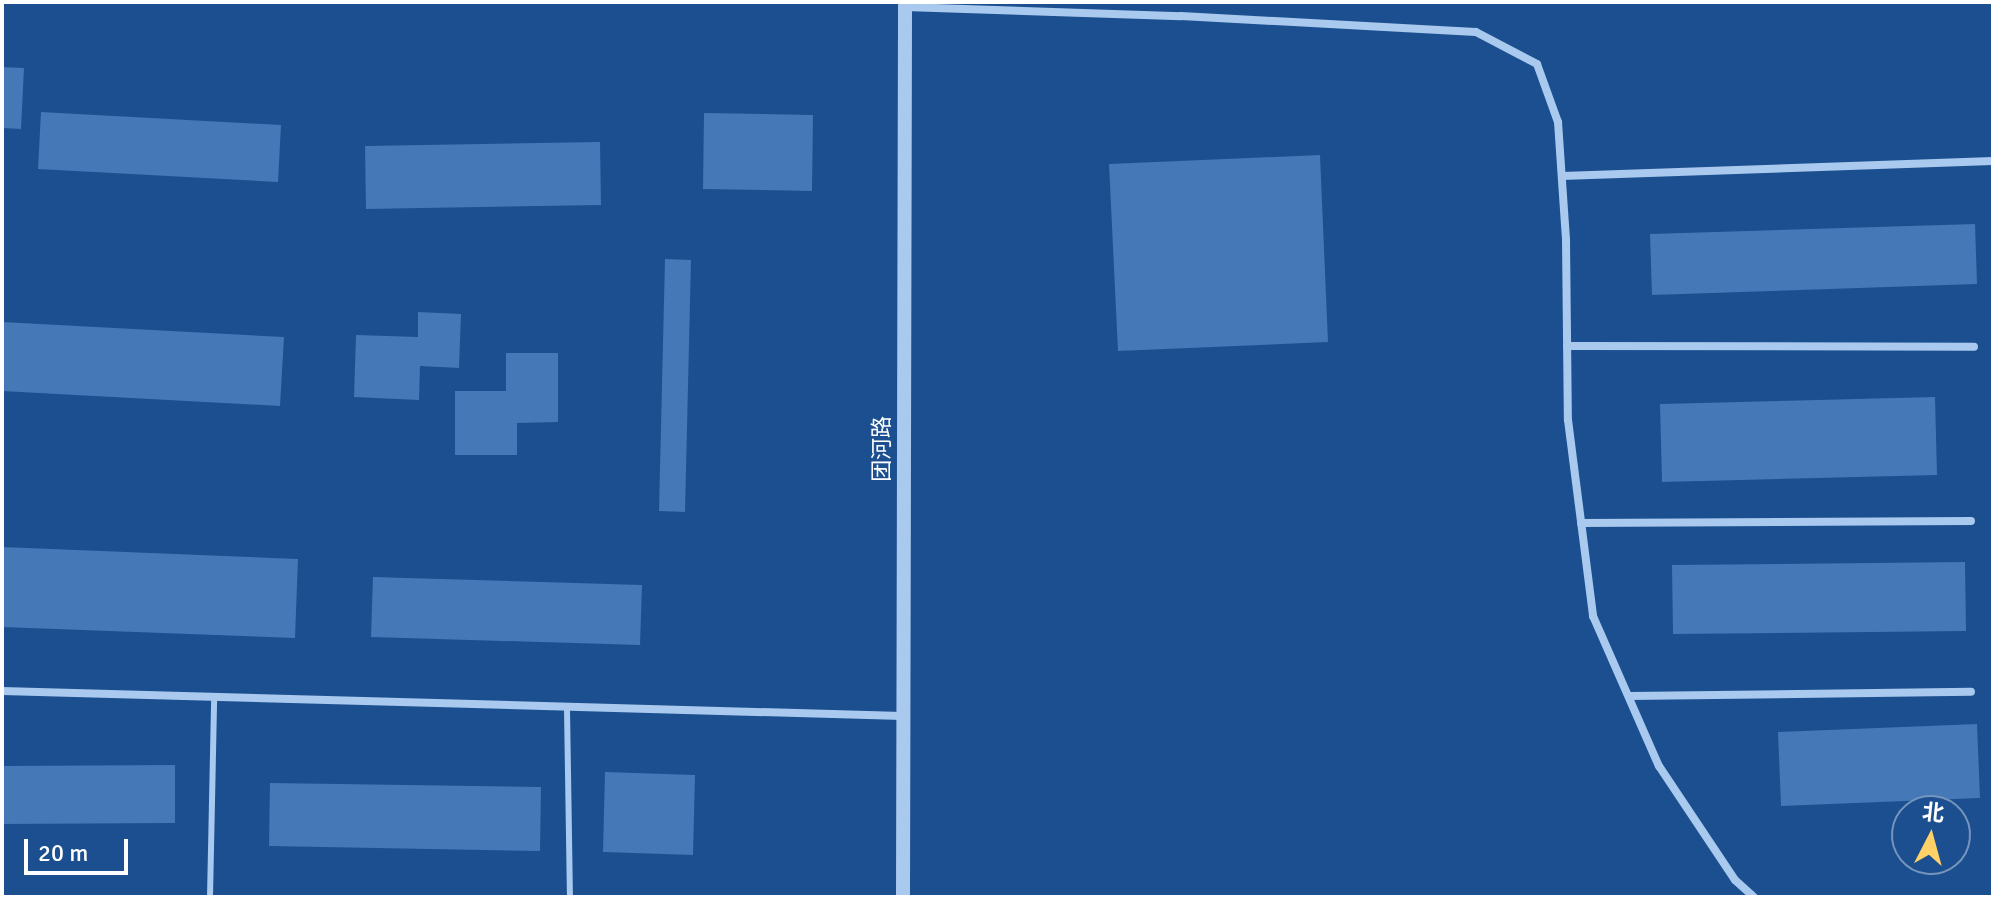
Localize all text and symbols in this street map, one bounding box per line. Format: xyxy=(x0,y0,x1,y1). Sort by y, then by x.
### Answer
street label: 团河路 xyxy=(869,416,895,482)
north arrow xyxy=(1891,795,1971,875)
text: 北 xyxy=(1921,798,1946,827)
scale bar xyxy=(28,823,132,873)
text: 20 m xyxy=(38,838,88,868)

